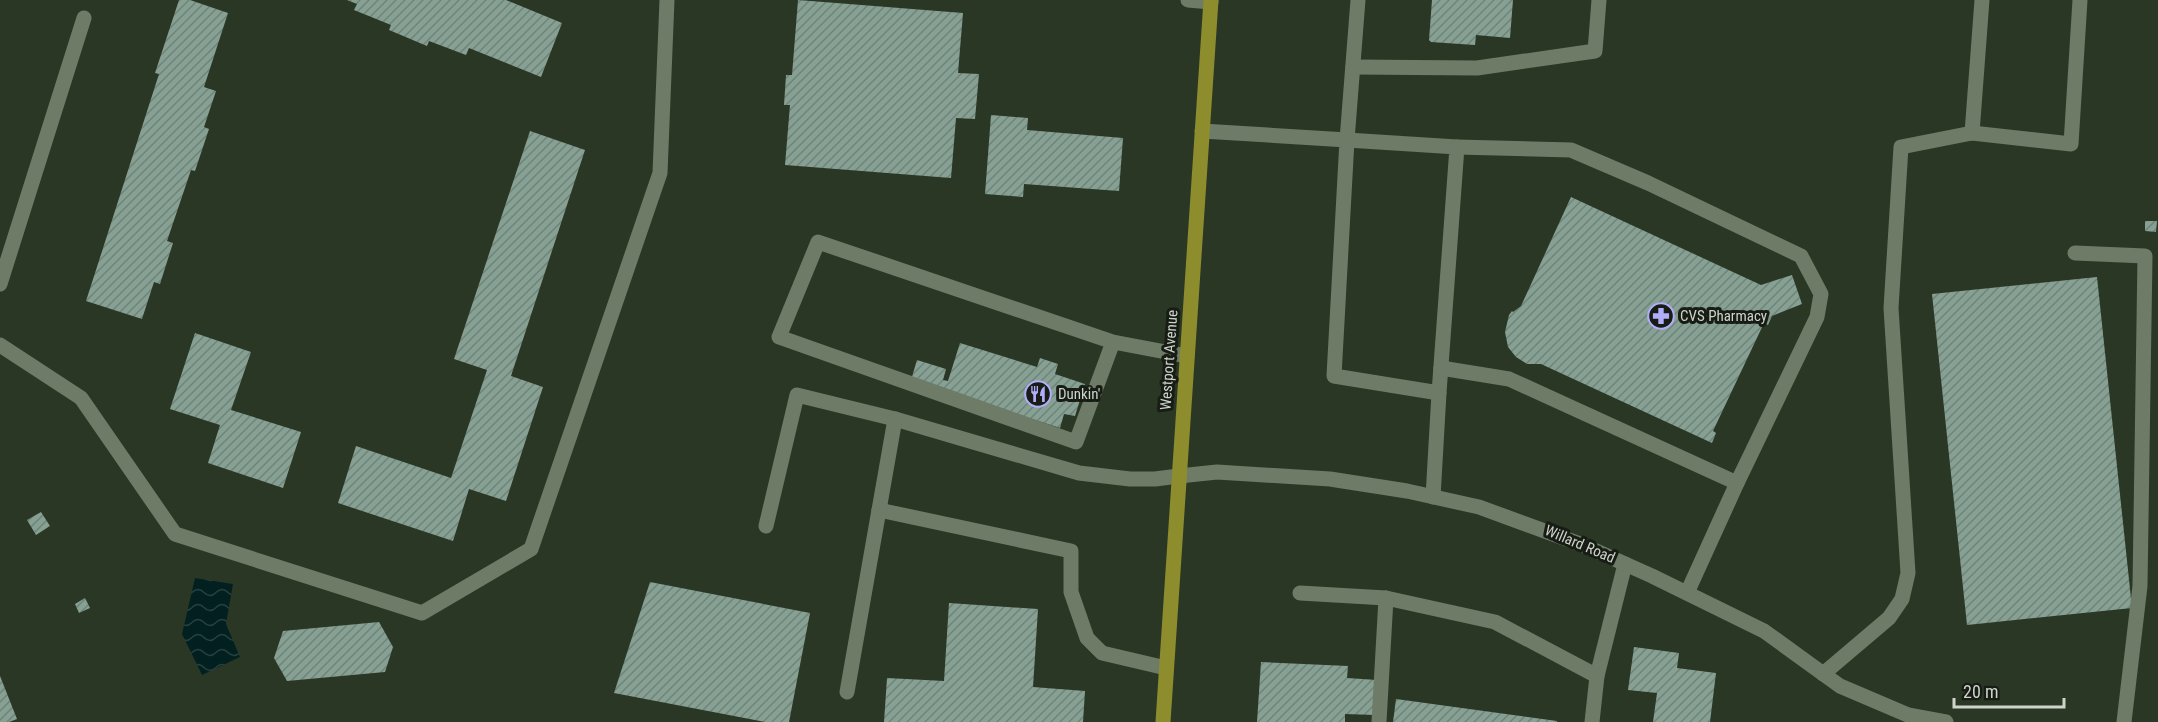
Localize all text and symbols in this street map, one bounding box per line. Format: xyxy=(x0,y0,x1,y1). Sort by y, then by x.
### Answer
pharmacy icon: CVS Pharmacy xyxy=(1646,301,1676,331)
place label: CVS Pharmacy xyxy=(1680,307,1767,325)
street label: Westport Avenue xyxy=(1157,309,1181,411)
restaurant icon: Dunkin' xyxy=(1023,379,1053,409)
place label: Dunkin' xyxy=(1058,385,1100,403)
street label: Willard Road xyxy=(1542,521,1618,567)
scale bar xyxy=(1954,671,2064,709)
text: 20 m xyxy=(1963,681,1998,702)

